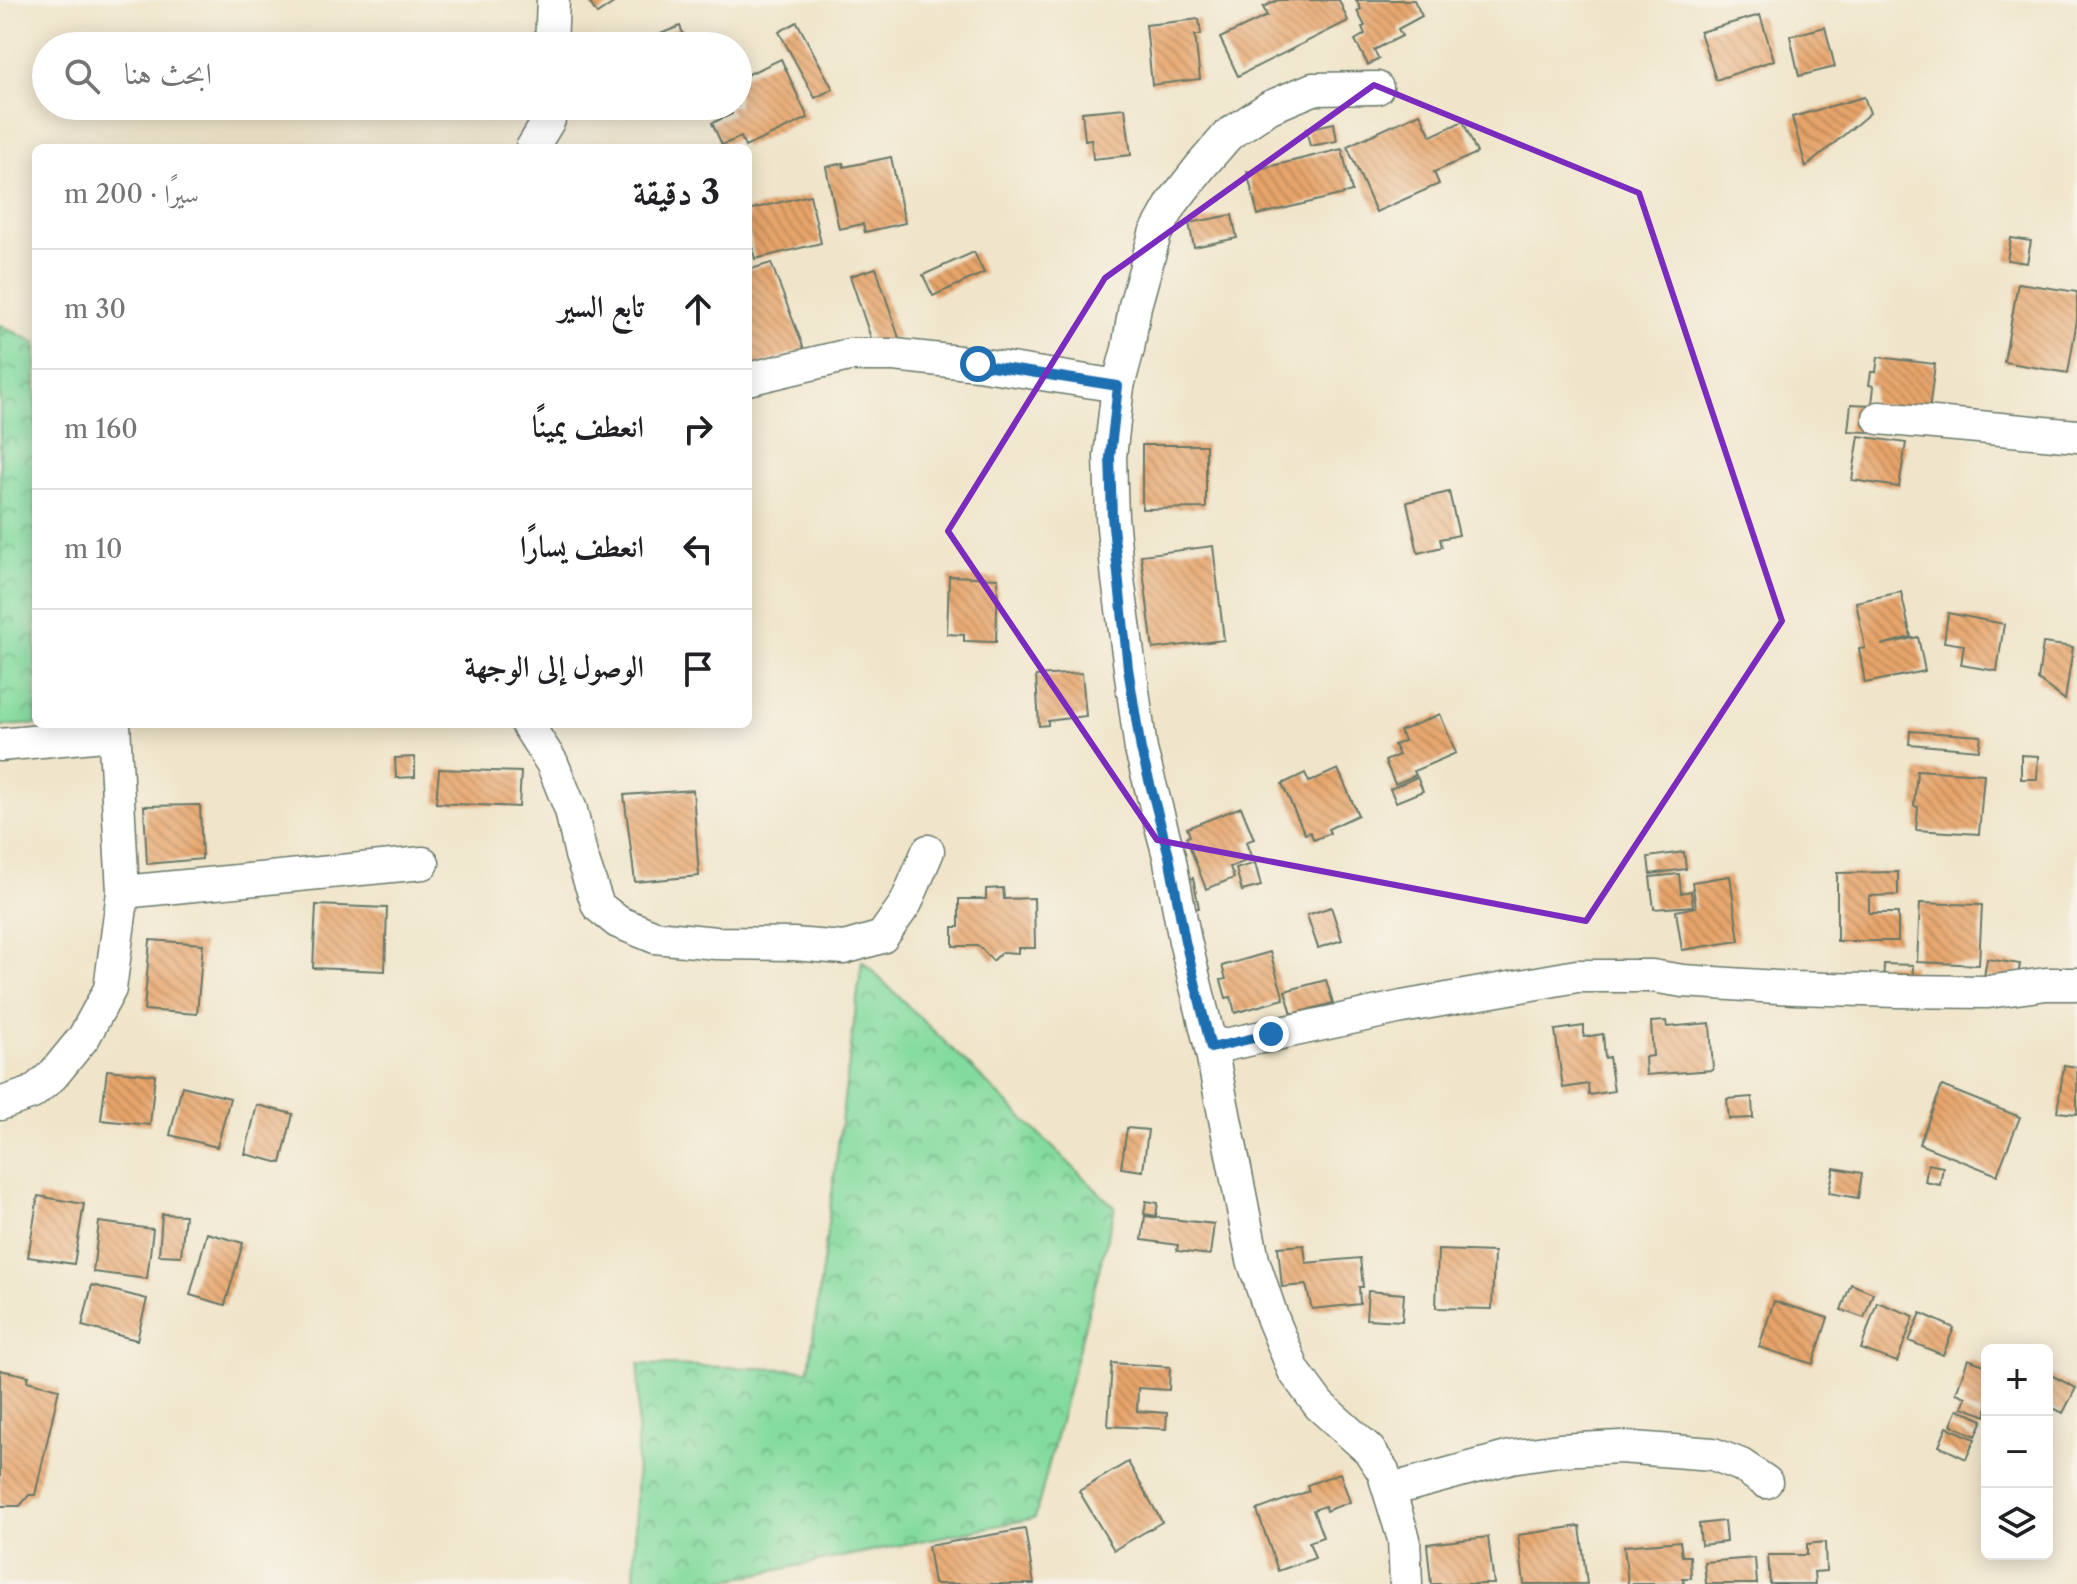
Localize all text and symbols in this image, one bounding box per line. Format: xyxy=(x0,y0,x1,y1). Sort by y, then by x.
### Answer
search box xyxy=(32,32,752,120)
icon: search xyxy=(60,54,104,98)
text: ابحث هنا xyxy=(124,55,212,92)
text: 3 دقيقة xyxy=(633,171,720,213)
text: سيرًا · 200 m xyxy=(64,178,199,210)
icon: ahead xyxy=(676,287,720,331)
text: تابع السير xyxy=(558,288,644,325)
text: 30 m xyxy=(64,293,126,325)
route start xyxy=(960,346,996,382)
icon: right xyxy=(676,407,720,451)
text: انعطف يمينًا xyxy=(532,408,644,445)
text: 160 m xyxy=(64,413,138,445)
icon: left xyxy=(676,527,720,571)
text: انعطف يسارًا xyxy=(520,528,644,565)
text: 10 m xyxy=(64,533,123,565)
icon: arrive xyxy=(676,647,720,691)
text: الوصول إلى الوجهة xyxy=(465,648,644,685)
route end xyxy=(1253,1016,1289,1052)
map controls xyxy=(1981,1344,2053,1560)
button: + xyxy=(1981,1344,2053,1416)
button: − xyxy=(1981,1416,2053,1488)
button: layers xyxy=(1981,1488,2053,1560)

